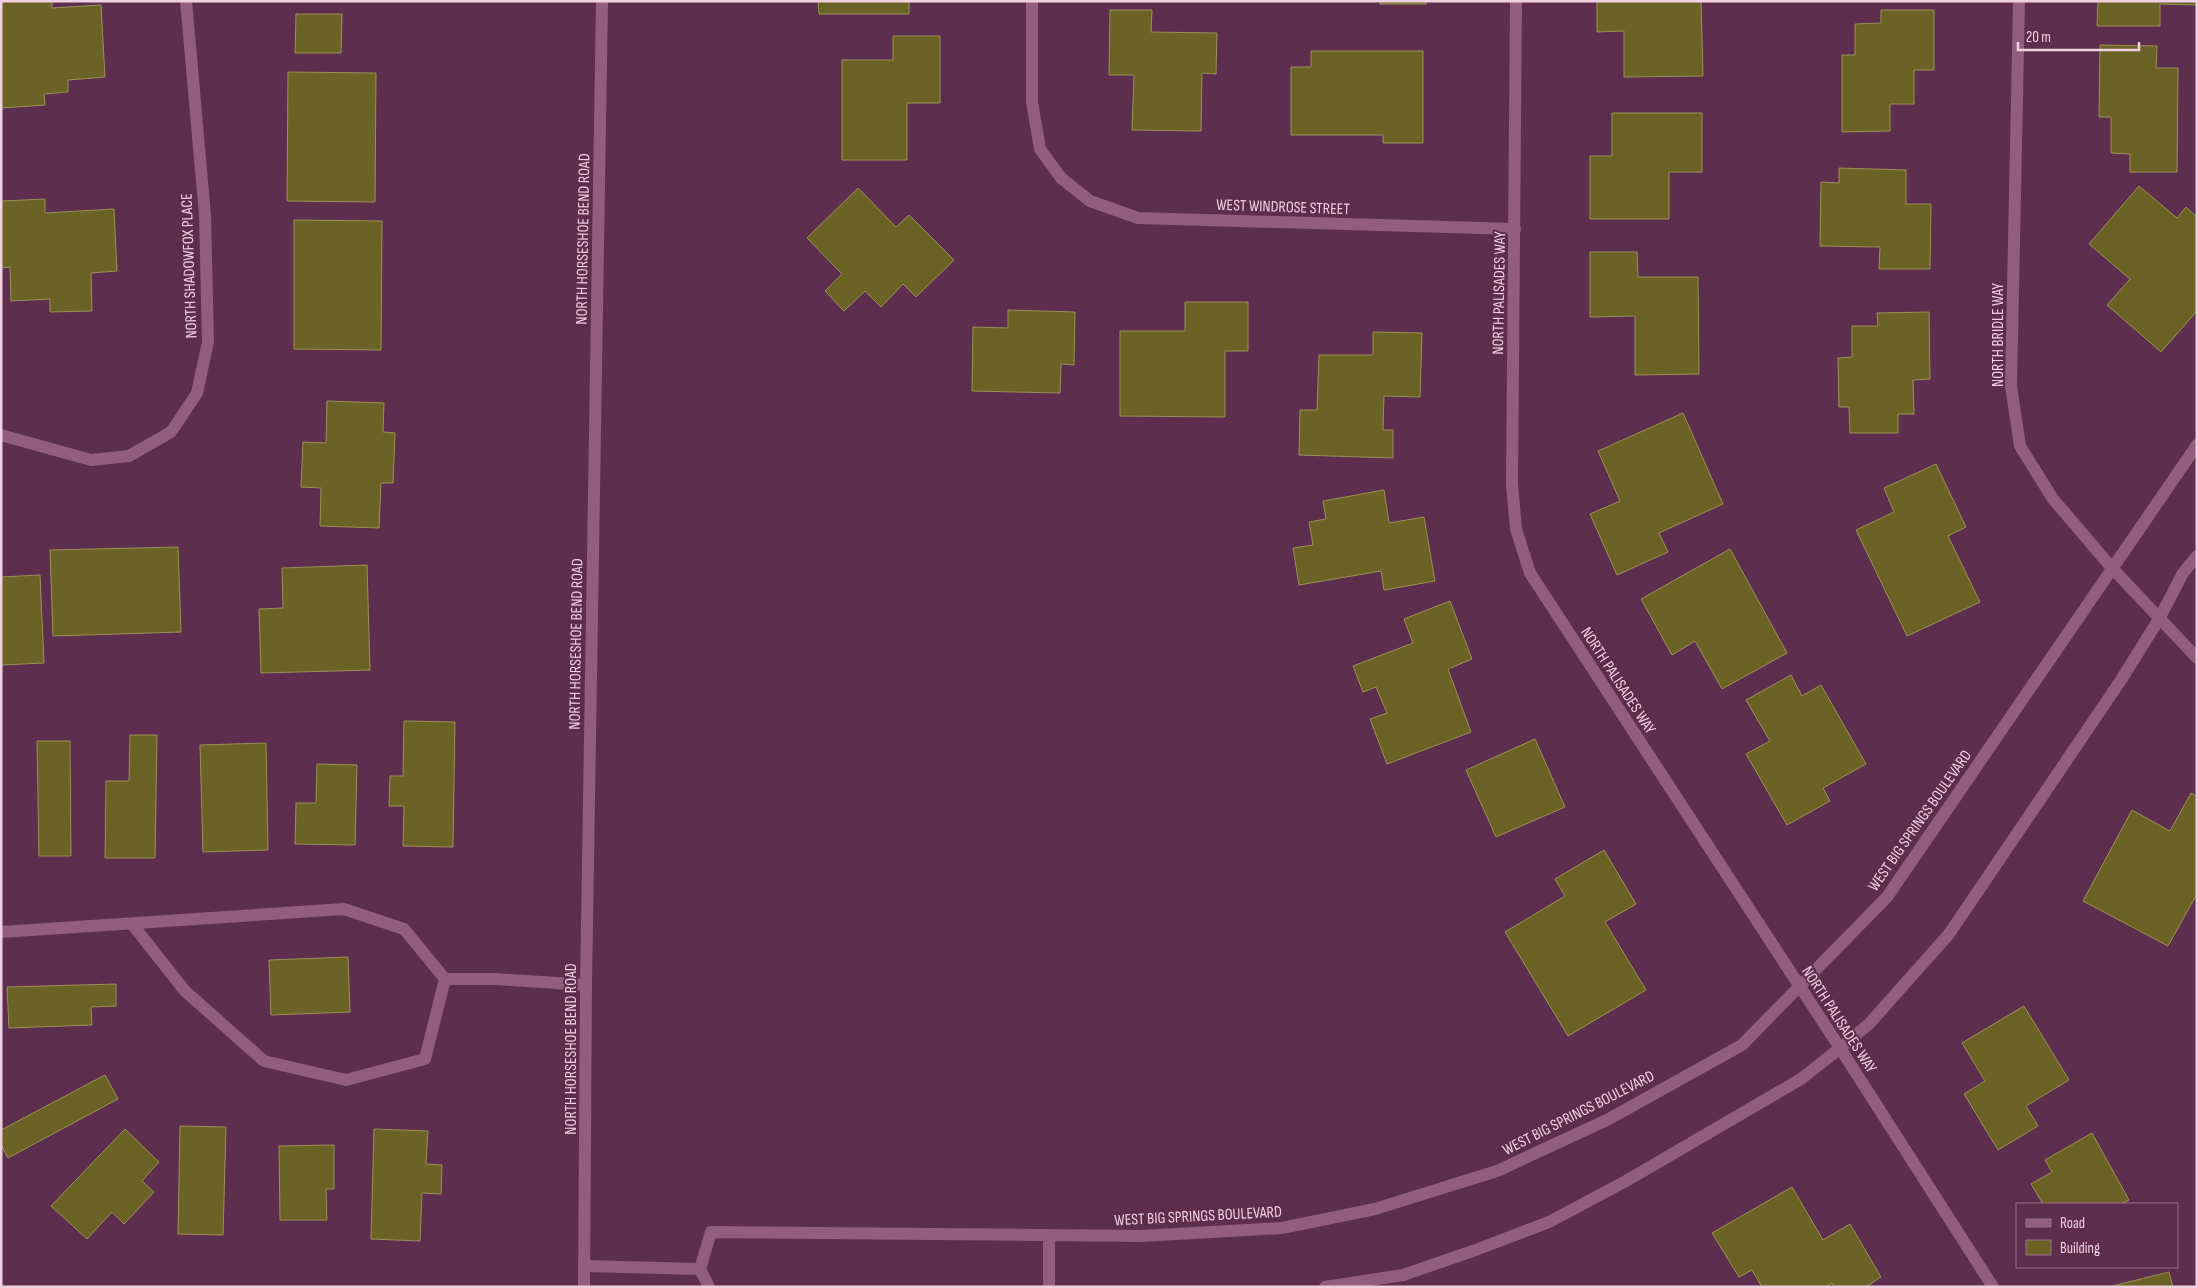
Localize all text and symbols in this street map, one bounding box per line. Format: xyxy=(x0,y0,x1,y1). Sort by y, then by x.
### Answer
scale bar xyxy=(2018,20,2139,52)
text: 20 m xyxy=(2026,28,2051,47)
street label: NORTH HORSESHOE BEND ROAD xyxy=(573,153,594,325)
street label: NORTH SHADOWFOX PLACE xyxy=(177,193,202,339)
street label: WEST WINDROSE STREET xyxy=(1216,196,1351,219)
street label: NORTH PALISADES WAY xyxy=(1489,231,1510,355)
street label: NORTH BRIDLE WAY xyxy=(1989,283,2008,387)
street label: NORTH HORSESHOE BEND ROAD xyxy=(566,558,587,730)
street label: NORTH PALISADES WAY xyxy=(1576,624,1659,738)
street label: WEST BIG SPRINGS BOULEVARD xyxy=(1864,747,1976,895)
street label: NORTH HORSESHOE BEND ROAD xyxy=(562,963,581,1135)
street label: NORTH PALISADES WAY xyxy=(1797,963,1880,1077)
street label: WEST BIG SPRINGS BOULEVARD xyxy=(1500,1067,1658,1160)
street label: WEST BIG SPRINGS BOULEVARD xyxy=(1114,1203,1282,1230)
legend xyxy=(2016,1203,2178,1268)
text: Road xyxy=(2060,1214,2085,1233)
text: Building xyxy=(2060,1239,2100,1258)

